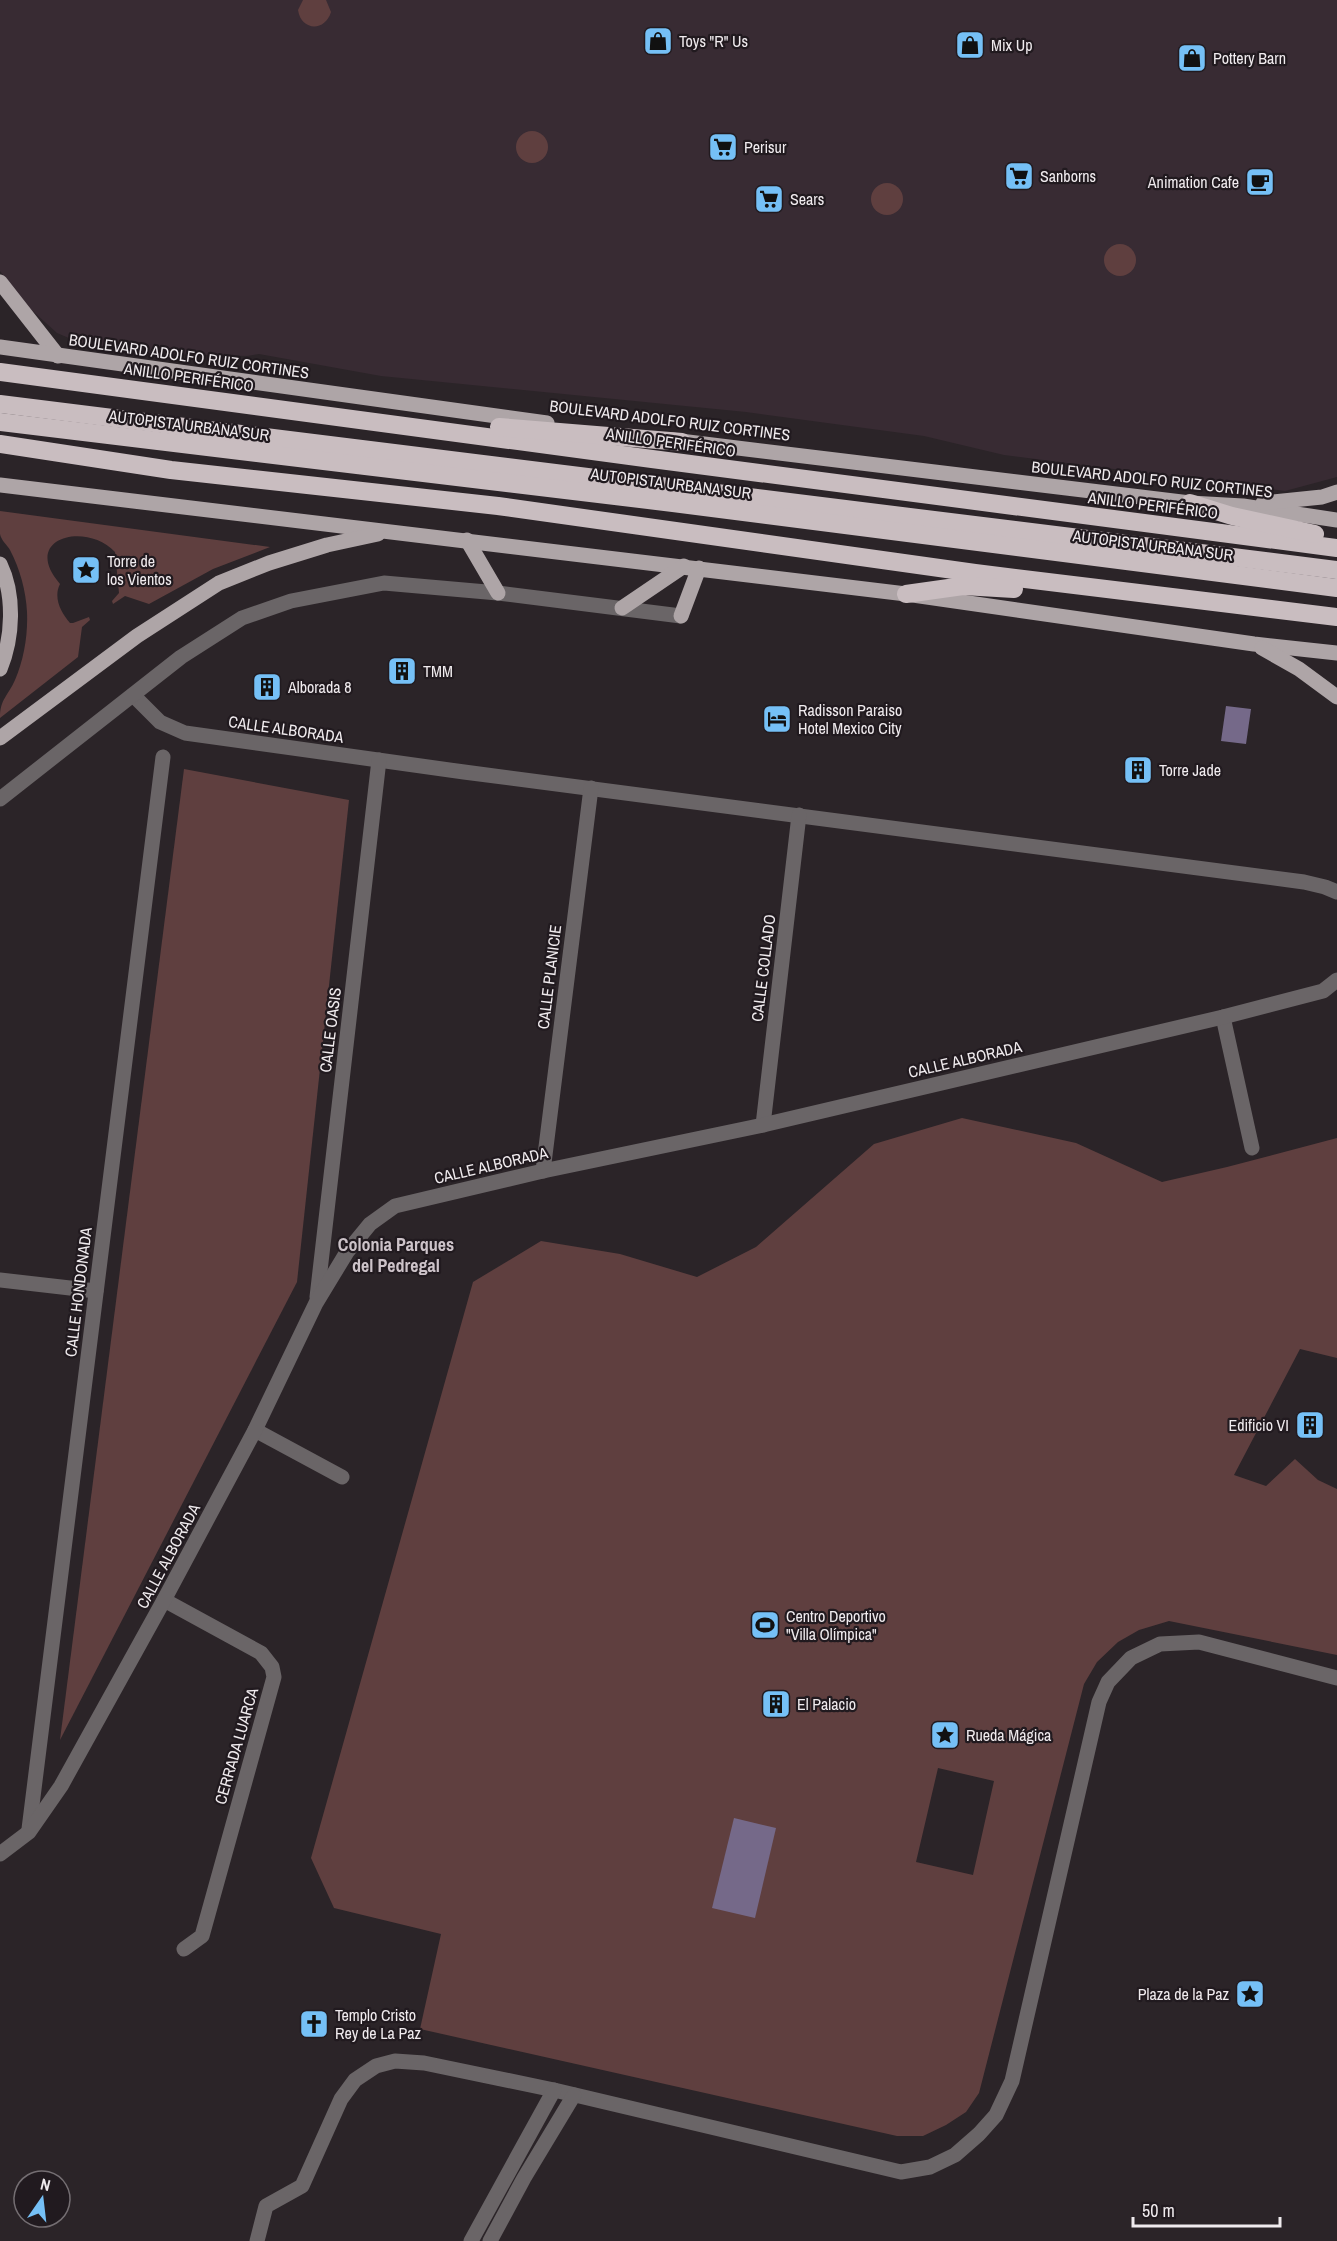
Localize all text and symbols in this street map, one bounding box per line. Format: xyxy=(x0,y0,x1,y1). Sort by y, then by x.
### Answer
shop icon: Toys "R" Us xyxy=(642,25,674,57)
shop icon: Mix Up xyxy=(954,29,986,61)
place label: Toys "R" Us xyxy=(679,30,748,52)
place label: Mix Up xyxy=(991,34,1033,56)
shop icon: Pottery Barn xyxy=(1176,42,1208,74)
place label: Pottery Barn xyxy=(1213,47,1286,69)
supermarket icon: Perisur xyxy=(707,131,739,163)
place label: Perisur xyxy=(744,136,787,158)
supermarket icon: Sanborns xyxy=(1003,160,1035,192)
place label: Sanborns xyxy=(1040,165,1096,187)
cafe icon: Animation Cafe xyxy=(1244,166,1276,198)
place label: Animation Cafe xyxy=(1147,171,1239,193)
supermarket icon: Sears xyxy=(753,183,785,215)
place label: Sears xyxy=(790,188,824,210)
street label: BOULEVARD ADOLFO RUIZ CORTINES xyxy=(67,328,311,384)
street label: ANILLO PERIFÉRICO xyxy=(122,357,255,397)
street label: BOULEVARD ADOLFO RUIZ CORTINES xyxy=(548,394,792,446)
street label: AUTOPISTA URBANA SUR xyxy=(107,404,271,446)
street label: ANILLO PERIFÉRICO xyxy=(604,422,737,462)
street label: BOULEVARD ADOLFO RUIZ CORTINES xyxy=(1030,455,1274,503)
street label: AUTOPISTA URBANA SUR xyxy=(589,462,753,504)
street label: ANILLO PERIFÉRICO xyxy=(1086,486,1219,524)
street label: AUTOPISTA URBANA SUR xyxy=(1071,524,1235,566)
place label: Torre de los Vientos xyxy=(107,550,172,590)
place icon: Torre de los Vientos xyxy=(70,554,102,586)
building icon: TMM xyxy=(386,655,418,687)
place label: TMM xyxy=(423,660,453,682)
building icon: Alborada 8 xyxy=(251,671,283,703)
place label: Alborada 8 xyxy=(287,676,351,698)
place label: Radisson Paraiso Hotel Mexico City xyxy=(798,699,902,739)
hotel icon: Radisson Paraiso Hotel Mexico City xyxy=(761,703,793,735)
street label: CALLE ALBORADA xyxy=(227,710,345,748)
building icon: Torre Jade xyxy=(1122,754,1154,786)
place label: Torre Jade xyxy=(1159,759,1221,781)
street label: CALLE COLLADO xyxy=(746,913,780,1023)
street label: CALLE PLANICIE xyxy=(532,924,566,1030)
street label: CALLE OASIS xyxy=(314,986,346,1074)
street label: CALLE ALBORADA xyxy=(906,1035,1024,1083)
street label: CALLE ALBORADA xyxy=(432,1141,550,1189)
street label: CALLE HONDONADA xyxy=(59,1226,97,1358)
district label: Colonia Parques del Pedregal xyxy=(338,1232,454,1278)
building icon: Edificio VI xyxy=(1294,1409,1326,1441)
place label: Edificio VI xyxy=(1228,1414,1289,1436)
street label: CALLE ALBORADA xyxy=(131,1499,205,1612)
place label: Centro Deportivo "Villa Olímpica" xyxy=(786,1605,886,1645)
sports icon: Centro Deportivo "Villa Olímpica" xyxy=(749,1609,781,1641)
street label: CERRADA LUARCA xyxy=(209,1685,263,1807)
building icon: El Palacio xyxy=(760,1688,792,1720)
place label: El Palacio xyxy=(797,1693,856,1715)
place icon: Rueda Mágica xyxy=(929,1719,961,1751)
place label: Rueda Mágica xyxy=(966,1724,1052,1746)
place icon: Plaza de la Paz xyxy=(1234,1978,1266,2010)
place label: Plaza de la Paz xyxy=(1138,1983,1229,2005)
place label: Templo Cristo Rey de La Paz xyxy=(335,2004,422,2044)
church icon: Templo Cristo Rey de La Paz xyxy=(298,2008,330,2040)
north arrow xyxy=(12,2169,72,2229)
text: N xyxy=(38,2173,53,2196)
scale bar xyxy=(1133,2190,1280,2228)
text: 50 m xyxy=(1142,2198,1175,2223)

